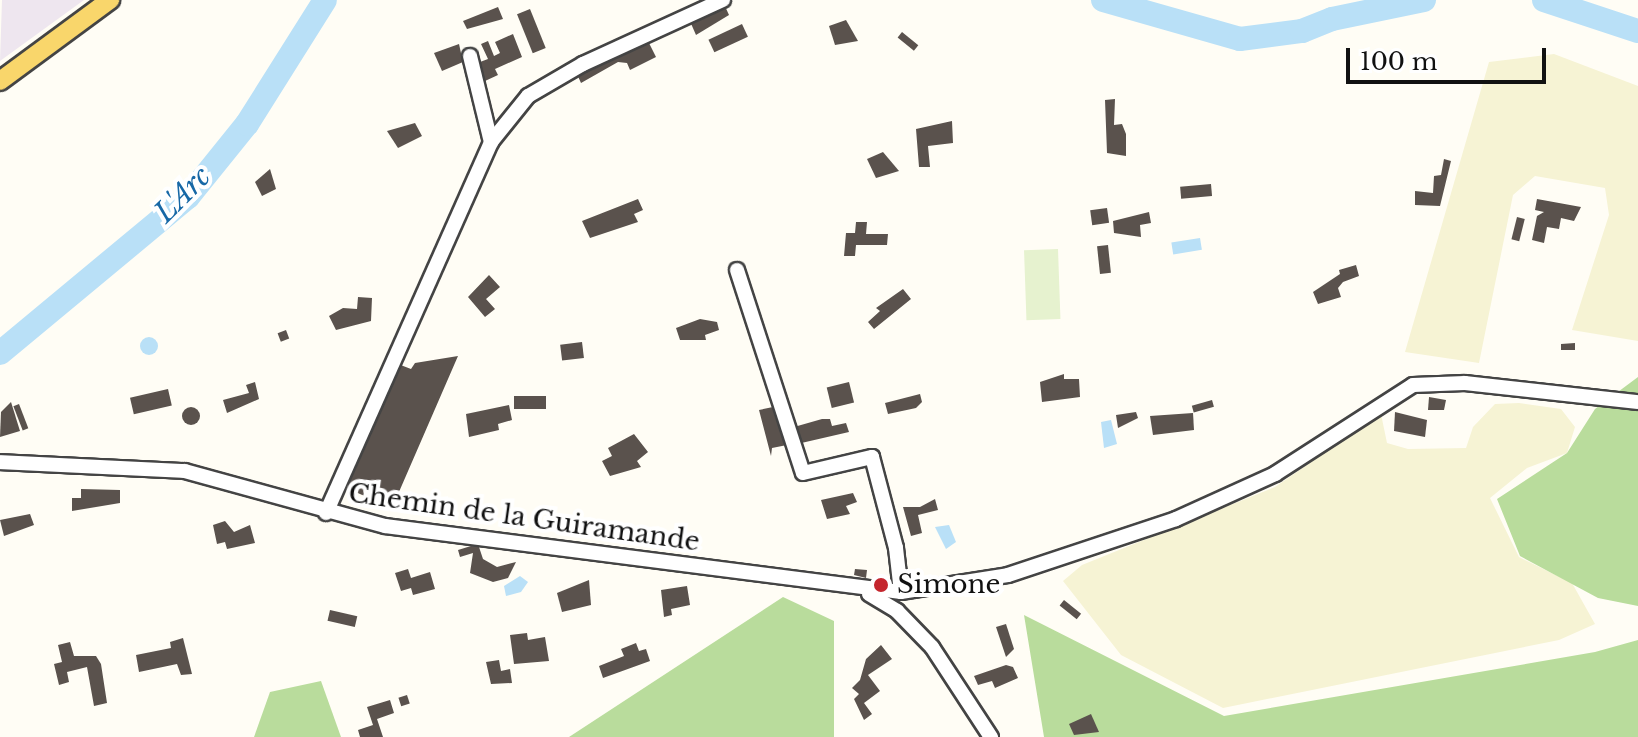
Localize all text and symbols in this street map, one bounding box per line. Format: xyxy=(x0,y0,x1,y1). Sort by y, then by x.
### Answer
scale bar xyxy=(1350,32,1550,82)
text: 100 m xyxy=(1360,47,1438,76)
water label: L'Arc xyxy=(148,160,218,230)
street label: Chemin de la Guiramande xyxy=(346,478,702,558)
place label: Simone xyxy=(897,569,1000,601)
marker: Simone xyxy=(872,576,890,594)

